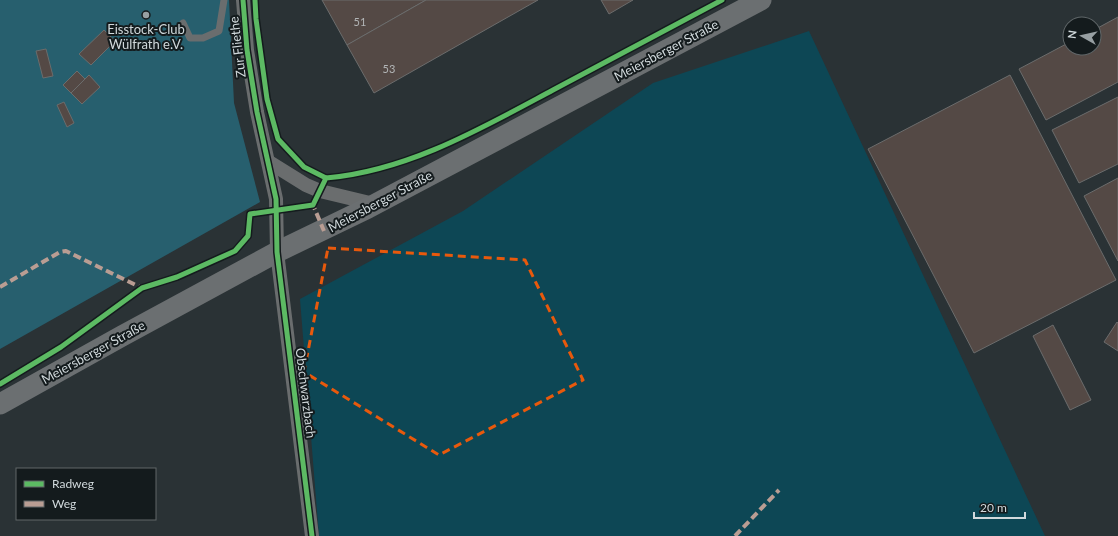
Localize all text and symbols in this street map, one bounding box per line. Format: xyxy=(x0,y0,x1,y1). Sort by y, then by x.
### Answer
marker: Eisstock-Club Wülfrath e.V. xyxy=(141,10,151,20)
street label: Zur Fliethe xyxy=(225,15,249,79)
house number: 51 xyxy=(354,15,366,28)
street label: Meiersberger Straße xyxy=(611,16,721,84)
north arrow xyxy=(1062,16,1102,56)
place label: Eisstock-Club Wülfrath e.V. xyxy=(107,21,185,52)
text: N xyxy=(1065,29,1079,40)
house number: 53 xyxy=(383,62,395,75)
street label: Meiersberger Straße xyxy=(325,167,435,235)
street label: Meiersberger Straße xyxy=(38,317,148,387)
street label: Obschwarzbach xyxy=(293,347,319,439)
legend xyxy=(16,468,156,520)
text: Radweg xyxy=(52,476,94,491)
scale bar xyxy=(974,494,1025,520)
text: Weg xyxy=(52,496,76,511)
text: 20 m xyxy=(980,500,1007,515)

